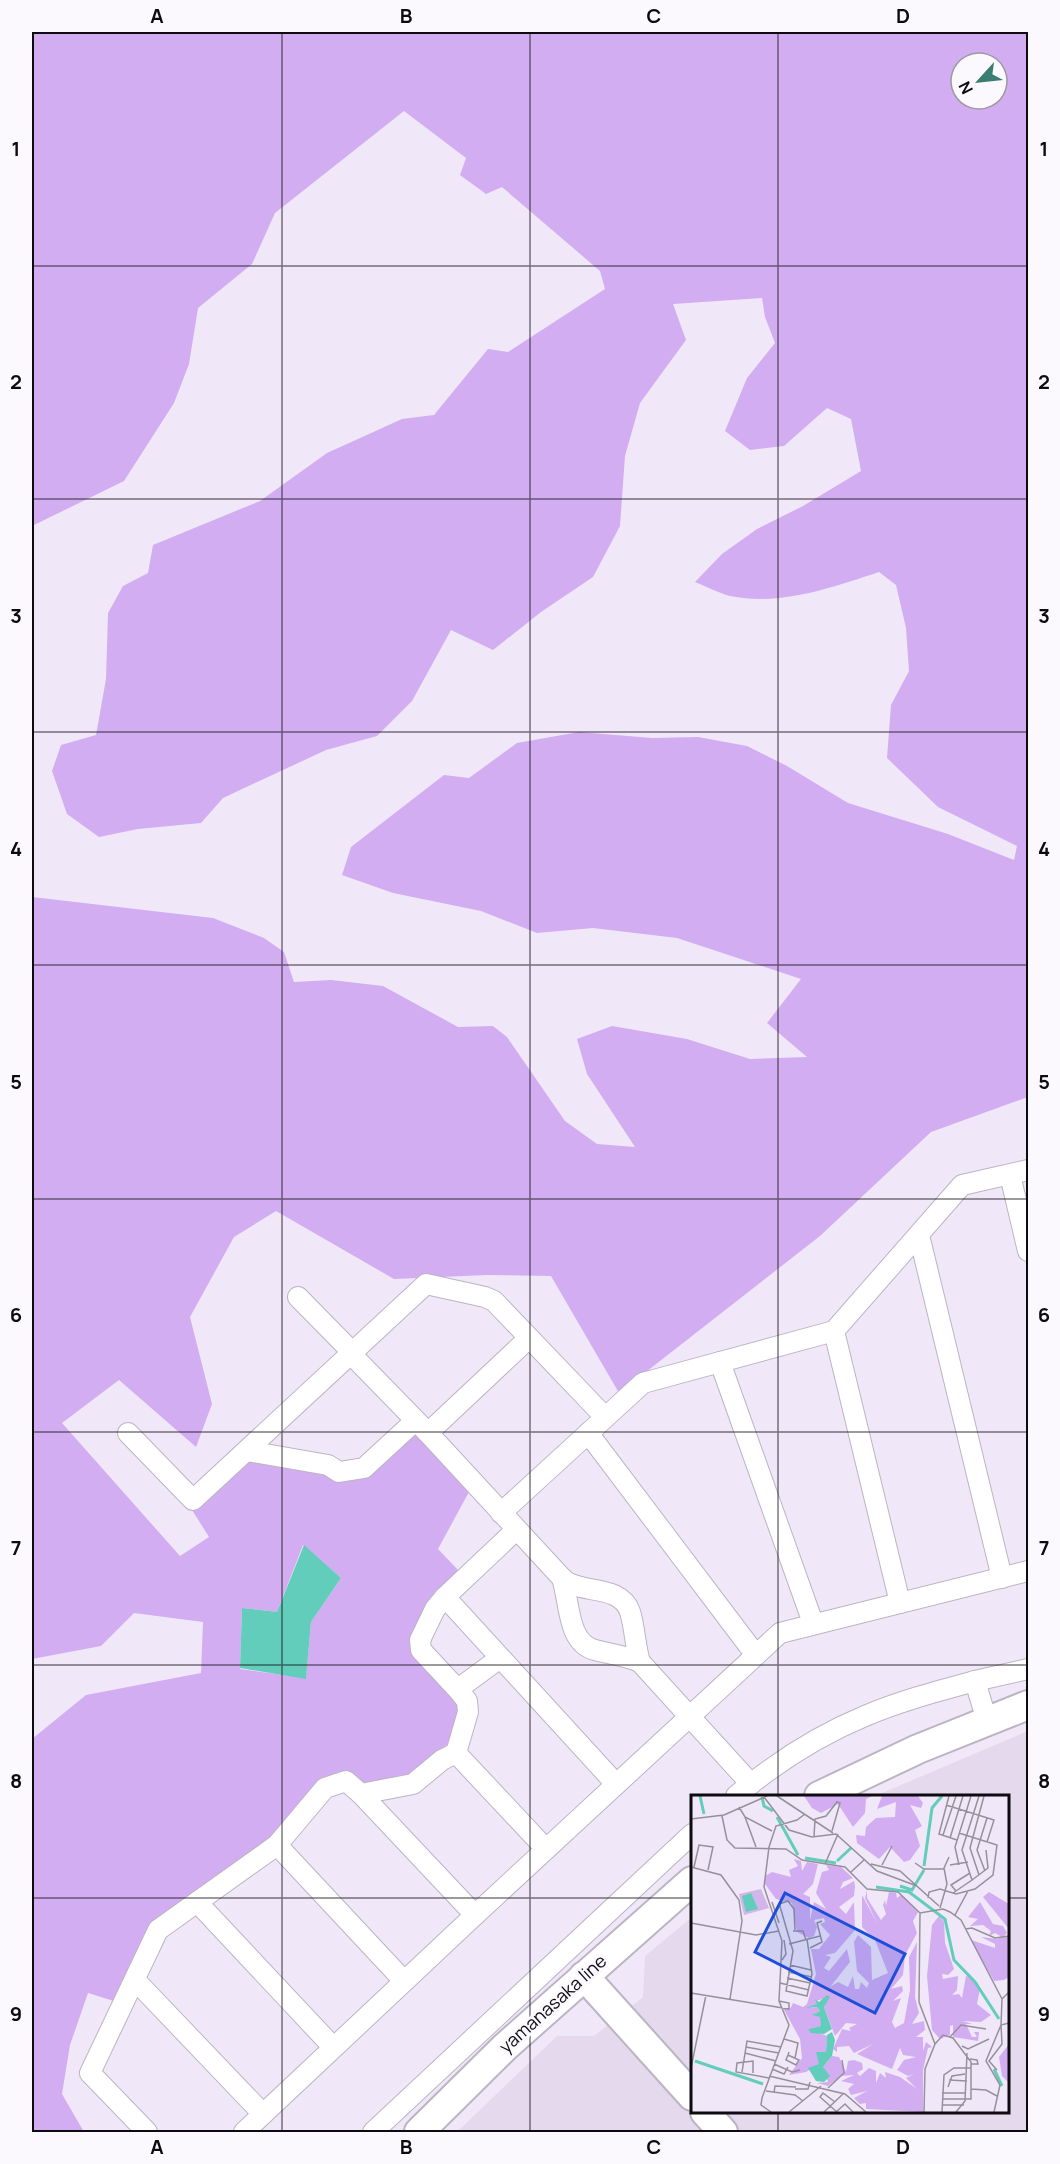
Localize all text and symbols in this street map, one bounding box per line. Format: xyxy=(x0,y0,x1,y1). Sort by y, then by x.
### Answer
text: A xyxy=(150,2,164,29)
text: B xyxy=(400,2,413,29)
text: C xyxy=(647,2,661,29)
text: D xyxy=(896,2,910,29)
north arrow xyxy=(949,51,1009,111)
text: N xyxy=(953,78,978,98)
text: 1 xyxy=(12,135,20,162)
text: 1 xyxy=(1040,135,1048,162)
text: 2 xyxy=(10,368,22,395)
text: 2 xyxy=(1038,368,1050,395)
text: 3 xyxy=(10,602,22,629)
text: 3 xyxy=(1038,602,1050,629)
text: 4 xyxy=(10,835,22,862)
text: 4 xyxy=(1038,835,1050,862)
text: 5 xyxy=(10,1068,22,1095)
text: 5 xyxy=(1038,1068,1050,1095)
text: 6 xyxy=(10,1301,22,1328)
text: 6 xyxy=(1038,1301,1050,1328)
text: 7 xyxy=(11,1534,21,1561)
text: 7 xyxy=(1039,1534,1049,1561)
text: 8 xyxy=(10,1767,22,1794)
text: 8 xyxy=(1038,1767,1050,1794)
inset map xyxy=(691,1795,1009,2113)
street label: yamanasaka line xyxy=(494,1949,611,2058)
text: 9 xyxy=(10,2000,22,2027)
text: 9 xyxy=(1038,2000,1050,2027)
text: A xyxy=(150,2133,164,2160)
text: B xyxy=(400,2133,413,2160)
text: C xyxy=(647,2133,661,2160)
text: D xyxy=(896,2133,910,2160)

